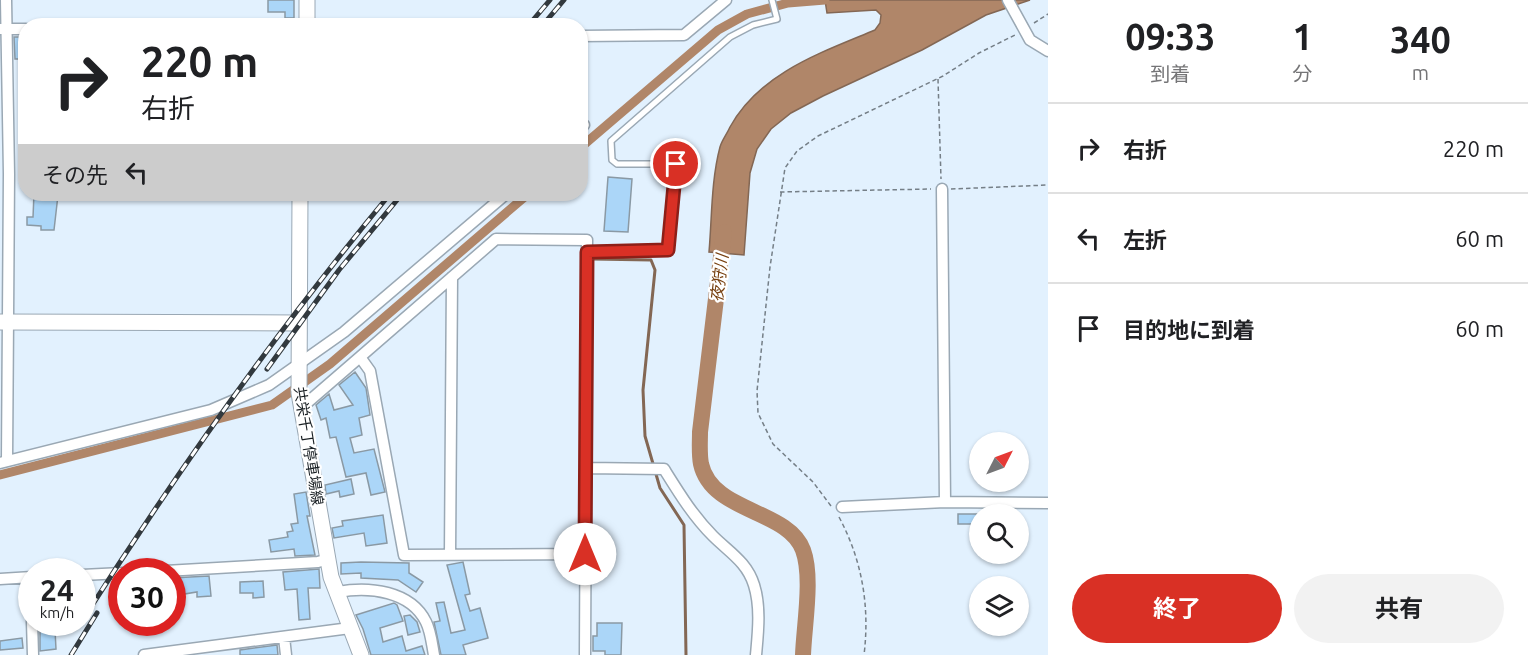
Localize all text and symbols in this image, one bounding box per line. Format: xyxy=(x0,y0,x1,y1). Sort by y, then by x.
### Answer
text: 09:33 xyxy=(1125,16,1215,57)
text: 1 xyxy=(1292,16,1313,57)
text: 340 xyxy=(1390,19,1451,60)
text: 220 m xyxy=(141,38,258,85)
icon: right xyxy=(42,42,120,120)
text: m xyxy=(1412,61,1429,84)
text: 到着 xyxy=(1150,62,1190,85)
text: 分 xyxy=(1293,62,1313,85)
text: 右折 xyxy=(141,93,195,123)
icon: right xyxy=(1072,132,1105,165)
text: 220 m xyxy=(1443,136,1504,161)
text: 右折 xyxy=(1123,137,1167,162)
pin xyxy=(650,138,701,189)
icon: arrive xyxy=(659,147,692,180)
icon: left xyxy=(120,156,153,189)
text: その先 xyxy=(42,162,108,187)
icon: left xyxy=(1072,222,1105,255)
text: 60 m xyxy=(1455,226,1504,251)
text: 左折 xyxy=(1123,227,1167,252)
water label: 夜狩川 xyxy=(707,251,731,303)
icon: arrive xyxy=(1072,312,1105,345)
text: 60 m xyxy=(1455,316,1504,341)
text: 目的地に到着 xyxy=(1123,317,1255,342)
street label: 共栄千丁停車場線 xyxy=(291,385,327,507)
north arrow xyxy=(969,432,1029,492)
map controls xyxy=(969,432,1029,636)
button: search xyxy=(969,504,1029,564)
position arrow xyxy=(553,522,617,586)
speed limit sign: 30 xyxy=(108,558,186,636)
text: 24 xyxy=(40,573,74,607)
button: 終了 xyxy=(1072,574,1282,643)
button: 共有 xyxy=(1294,574,1504,643)
button: layers xyxy=(969,576,1029,636)
text: km/h xyxy=(40,604,74,621)

